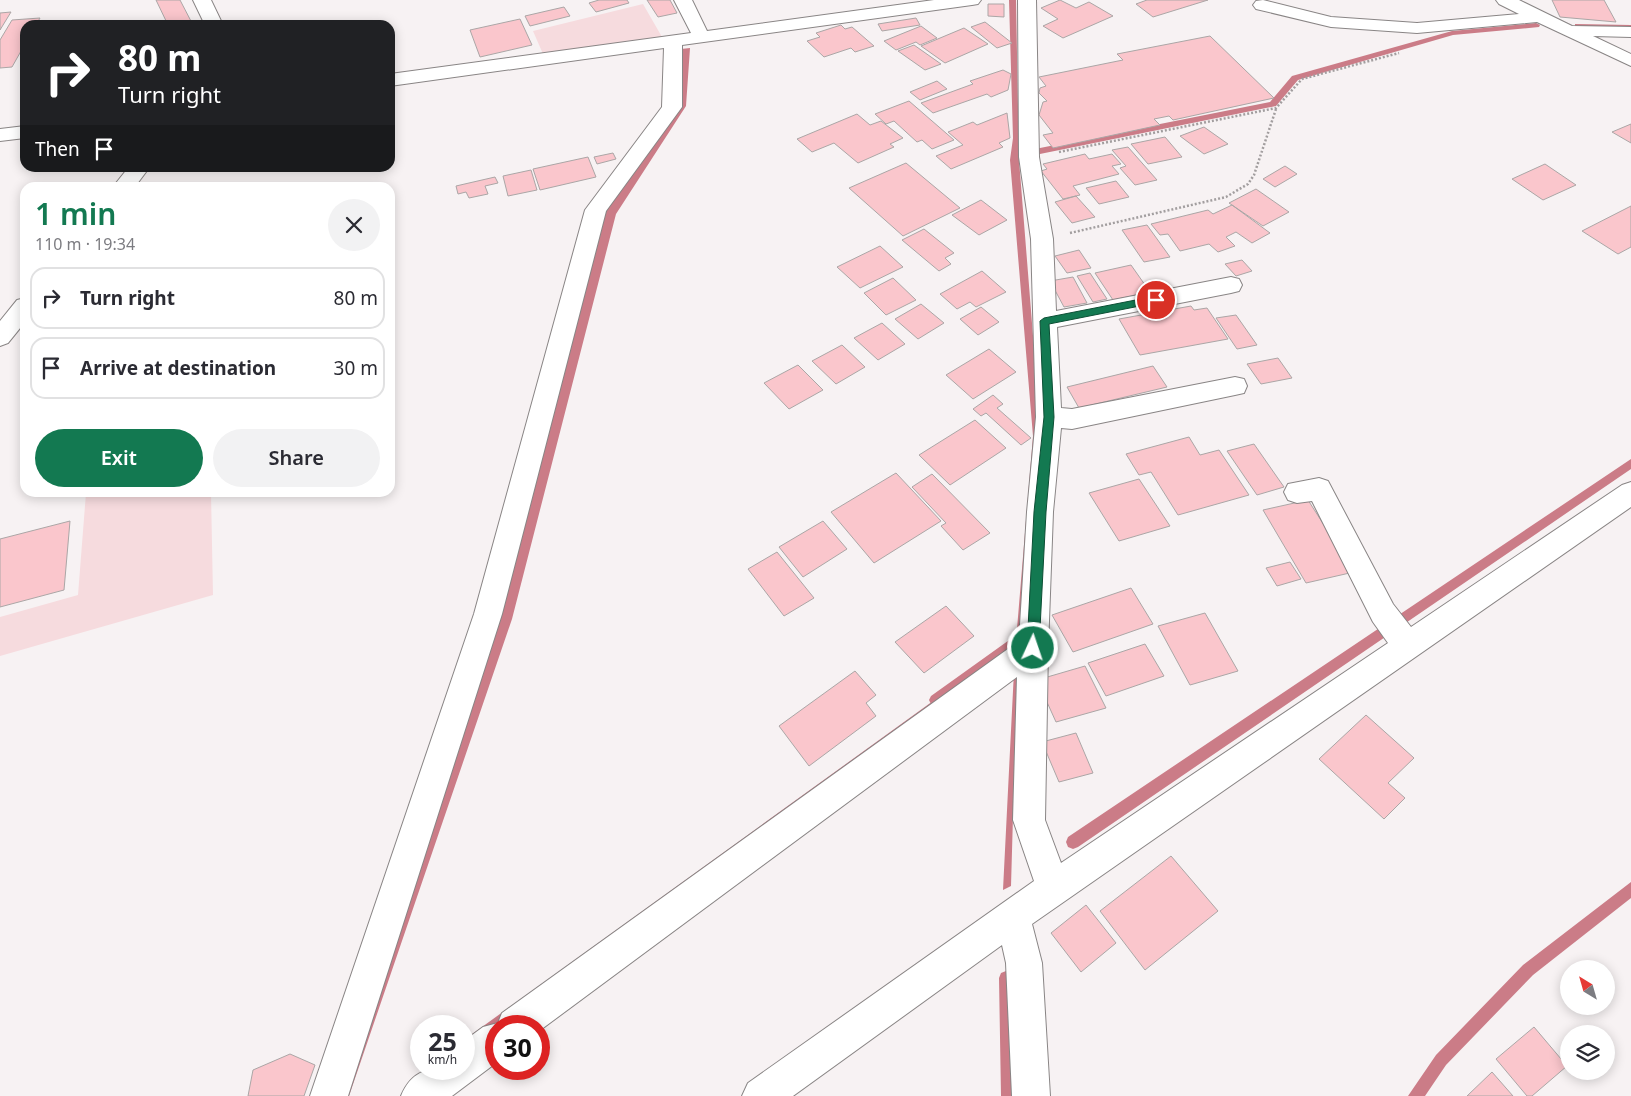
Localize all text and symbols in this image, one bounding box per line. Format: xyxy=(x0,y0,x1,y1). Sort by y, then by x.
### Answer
text: 80 m xyxy=(118,34,201,81)
icon: right xyxy=(35,40,100,105)
text: Turn right xyxy=(118,79,221,109)
icon: arrive xyxy=(90,135,118,163)
text: Then xyxy=(35,136,80,162)
text: 1 min xyxy=(35,193,116,234)
button: close xyxy=(328,199,380,251)
text: 110 m · 19:34 xyxy=(35,233,135,255)
pin xyxy=(1135,279,1177,321)
icon: right xyxy=(37,284,65,312)
text: Turn right xyxy=(80,285,175,311)
text: 80 m xyxy=(334,285,378,311)
icon: arrive xyxy=(1142,286,1170,314)
icon: arrive xyxy=(37,354,65,382)
text: Arrive at destination xyxy=(80,355,276,381)
text: 30 m xyxy=(334,355,378,381)
button: Exit xyxy=(35,429,203,487)
button: Share xyxy=(213,429,380,487)
position arrow xyxy=(1006,621,1058,673)
north arrow xyxy=(1560,960,1615,1015)
map controls xyxy=(1560,960,1615,1080)
speed limit sign: 30 xyxy=(485,1015,550,1080)
text: 25 xyxy=(428,1024,457,1058)
button: layers xyxy=(1560,1025,1615,1080)
text: km/h xyxy=(428,1051,457,1068)

